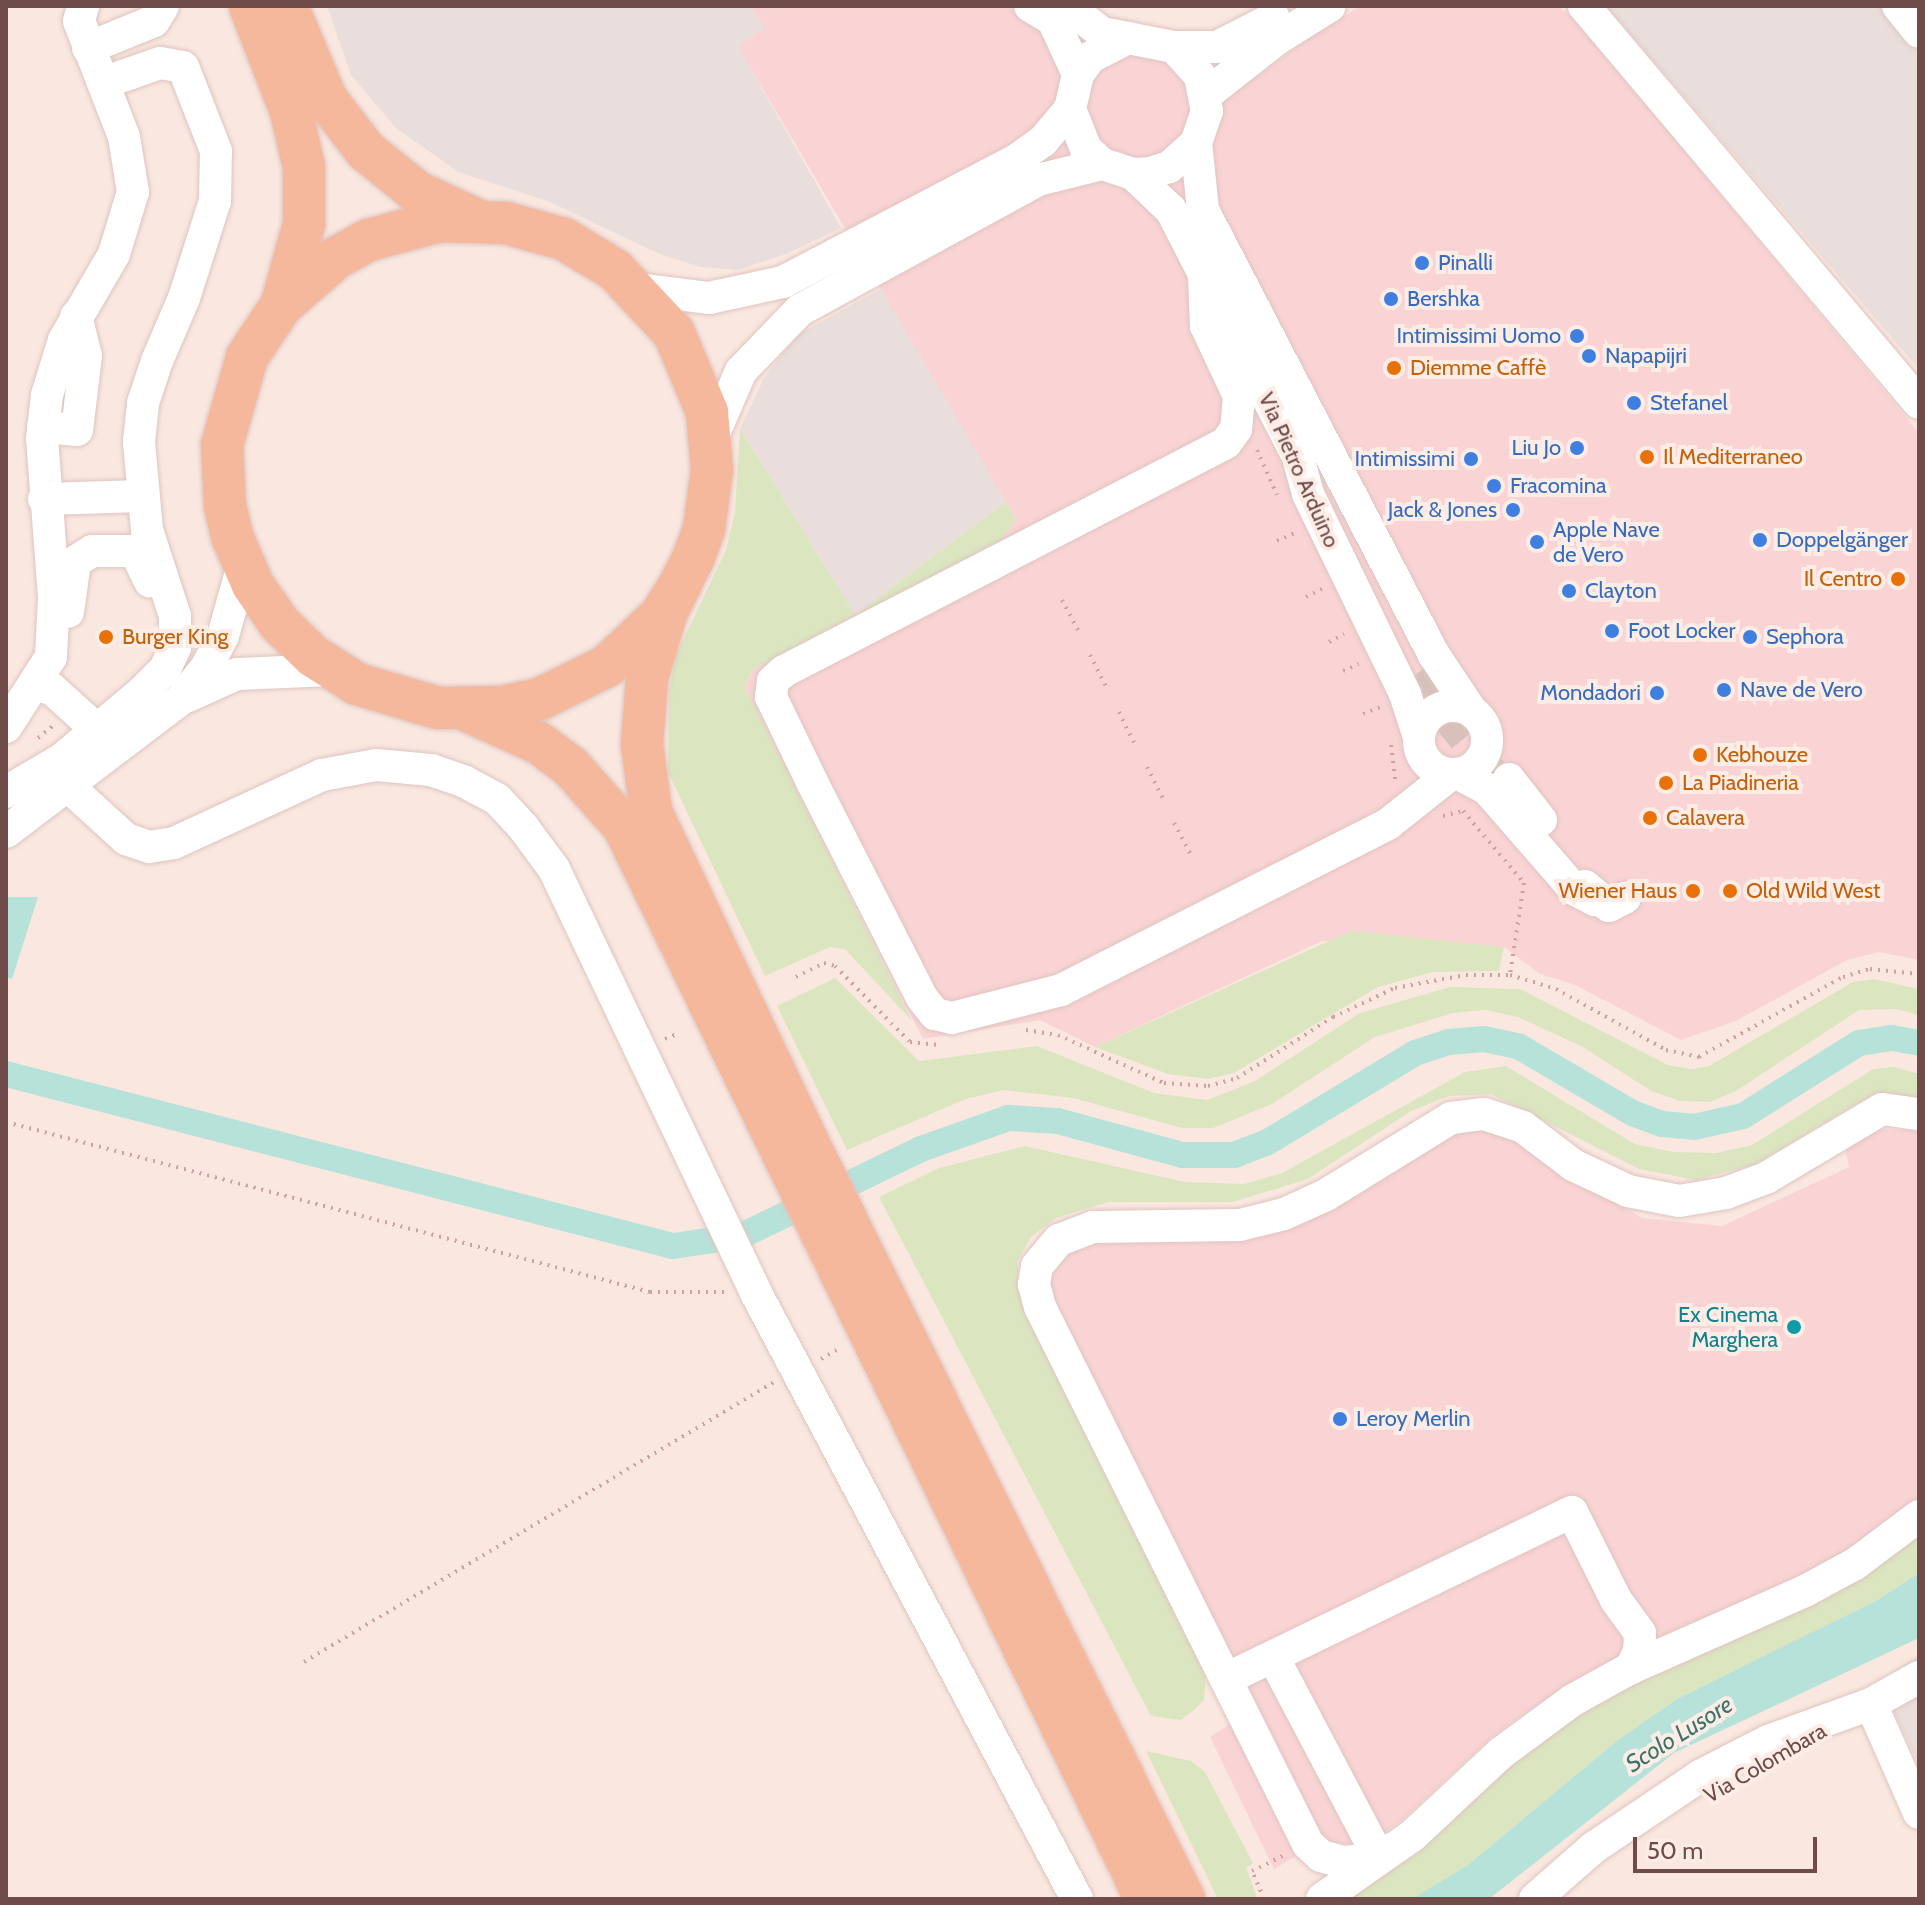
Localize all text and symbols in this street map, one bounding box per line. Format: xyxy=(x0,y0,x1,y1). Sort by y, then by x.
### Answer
place label: Pinalli xyxy=(1438,250,1493,276)
marker: Pinalli xyxy=(1413,254,1431,272)
place label: Bershka xyxy=(1407,286,1480,312)
marker: Bershka xyxy=(1382,290,1400,308)
place label: Intimissimi Uomo xyxy=(1397,323,1561,349)
marker: Intimissimi Uomo xyxy=(1568,327,1586,345)
place label: Napapijri xyxy=(1605,343,1687,369)
marker: Napapijri xyxy=(1580,347,1598,365)
place label: Diemme Caffè xyxy=(1410,355,1546,381)
marker: Diemme Caffè xyxy=(1385,359,1403,377)
street label: Via Pietro Arduino xyxy=(1253,388,1345,552)
place label: Stefanel xyxy=(1650,390,1728,416)
marker: Stefanel xyxy=(1625,394,1643,412)
place label: Liu Jo xyxy=(1511,435,1561,461)
marker: Liu Jo xyxy=(1568,439,1586,457)
place label: Il Mediterraneo xyxy=(1663,444,1803,470)
place label: Intimissimi xyxy=(1355,446,1455,472)
marker: Il Mediterraneo xyxy=(1638,448,1656,466)
marker: Intimissimi xyxy=(1462,450,1480,468)
place label: Fracomina xyxy=(1510,473,1607,499)
marker: Fracomina xyxy=(1485,477,1503,495)
place label: Jack & Jones xyxy=(1388,497,1497,523)
marker: Jack & Jones xyxy=(1504,501,1522,519)
place label: Apple Nave de Vero xyxy=(1553,516,1660,568)
place label: Doppelgänger xyxy=(1776,527,1908,553)
marker: Doppelgänger xyxy=(1751,531,1769,549)
marker: Apple Nave de Vero xyxy=(1528,533,1546,551)
place label: Il Centro xyxy=(1804,566,1882,592)
marker: Il Centro xyxy=(1889,570,1907,588)
place label: Clayton xyxy=(1585,578,1657,604)
marker: Clayton xyxy=(1560,582,1578,600)
place label: Foot Locker xyxy=(1628,618,1735,644)
marker: Foot Locker xyxy=(1603,622,1621,640)
place label: Burger King xyxy=(122,624,228,650)
place label: Sephora xyxy=(1766,624,1844,650)
marker: Burger King xyxy=(97,628,115,646)
marker: Sephora xyxy=(1741,628,1759,646)
place label: Nave de Vero xyxy=(1740,677,1863,703)
place label: Mondadori xyxy=(1540,680,1641,706)
marker: Nave de Vero xyxy=(1715,681,1733,699)
marker: Mondadori xyxy=(1648,684,1666,702)
place label: Kebhouze xyxy=(1716,742,1808,768)
marker: Kebhouze xyxy=(1691,746,1709,764)
place label: La Piadineria xyxy=(1682,770,1799,796)
marker: La Piadineria xyxy=(1657,774,1675,792)
place label: Calavera xyxy=(1666,805,1745,831)
marker: Calavera xyxy=(1641,809,1659,827)
place label: Wiener Haus xyxy=(1558,878,1677,904)
place label: Old Wild West xyxy=(1746,878,1880,904)
marker: Wiener Haus xyxy=(1684,882,1702,900)
marker: Old Wild West xyxy=(1721,882,1739,900)
place label: Ex Cinema Marghera xyxy=(1678,1301,1778,1352)
marker: Ex Cinema Marghera xyxy=(1785,1318,1803,1336)
place label: Leroy Merlin xyxy=(1356,1406,1471,1432)
marker: Leroy Merlin xyxy=(1331,1410,1349,1428)
water label: Scolo Lusore xyxy=(1620,1690,1738,1778)
street label: Via Colombara xyxy=(1699,1717,1831,1809)
scale bar xyxy=(1637,1821,1821,1871)
text: 50 m xyxy=(1647,1836,1703,1865)

